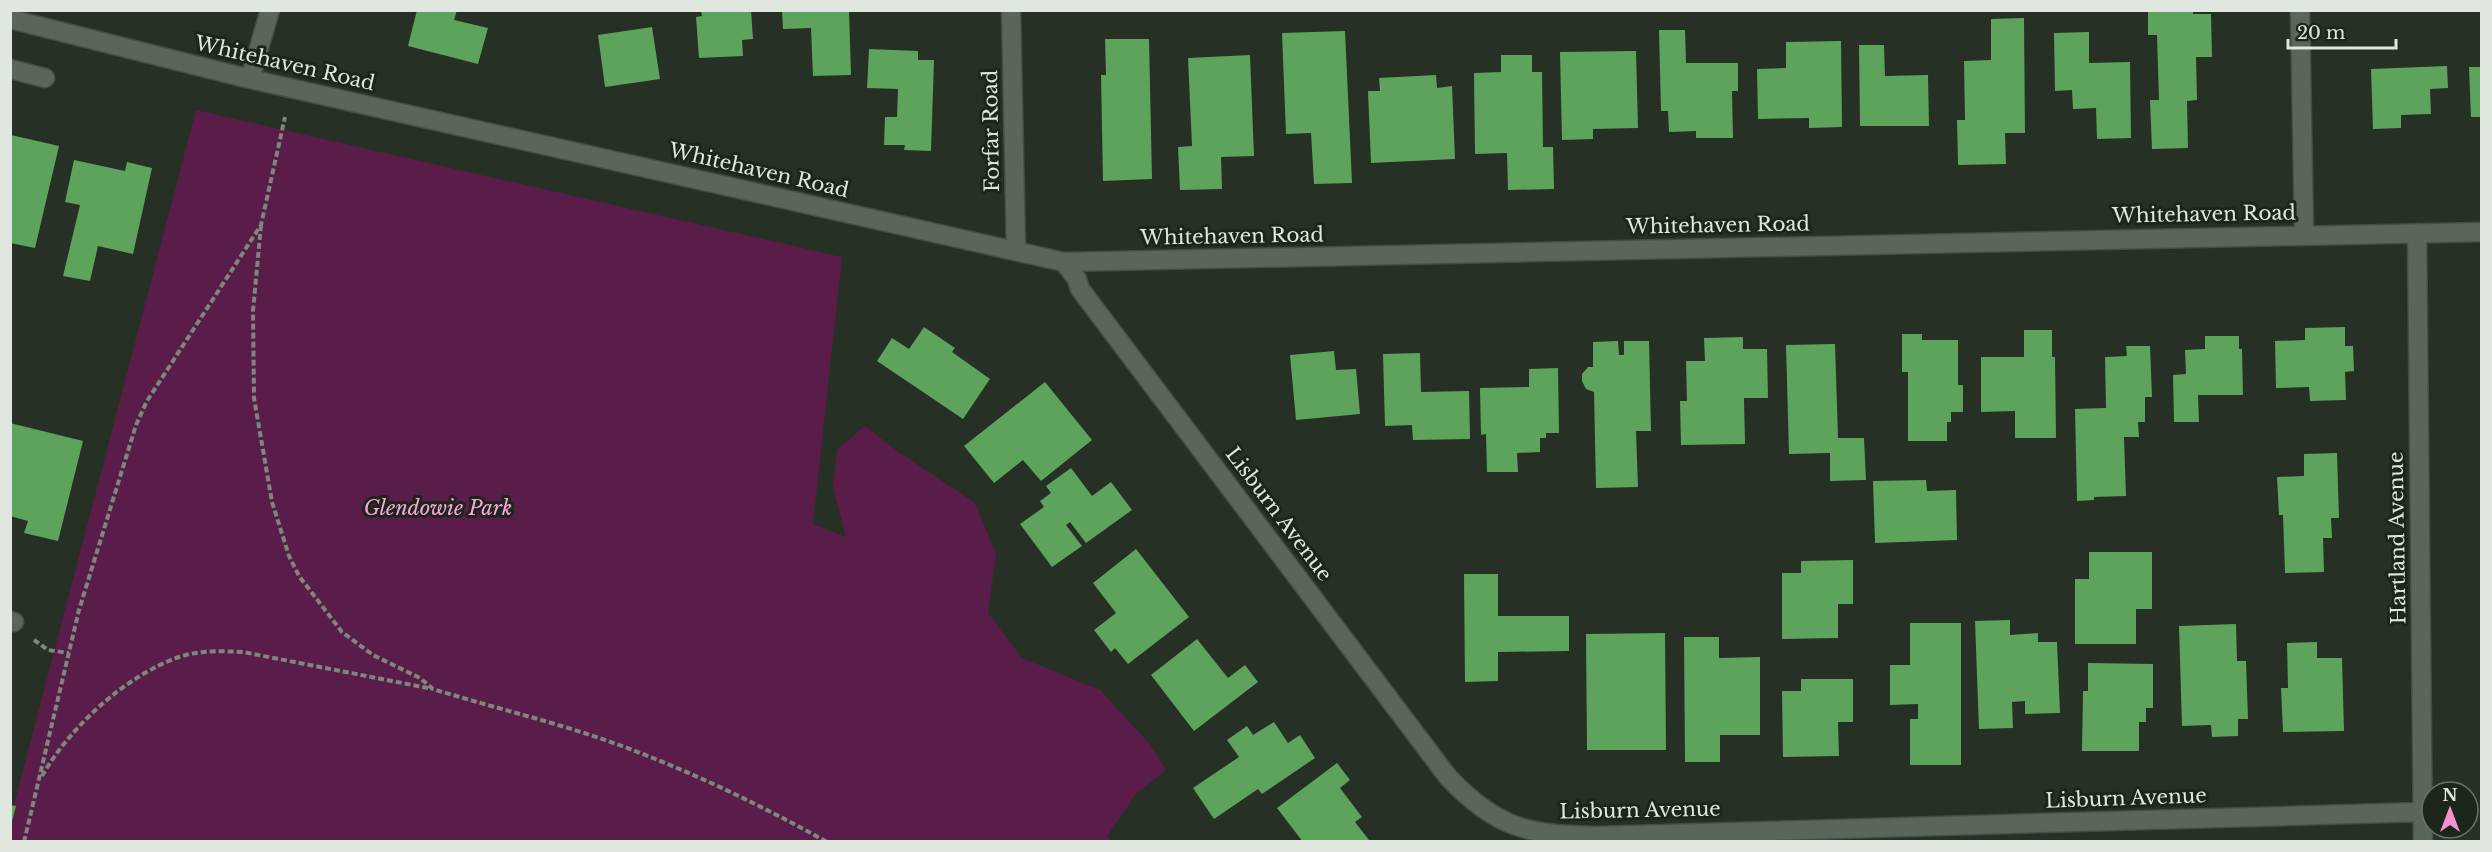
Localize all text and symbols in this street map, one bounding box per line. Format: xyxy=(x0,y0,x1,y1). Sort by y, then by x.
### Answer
scale bar xyxy=(2288,12,2396,50)
text: 20 m xyxy=(2297,22,2345,44)
street label: Whitehaven Road xyxy=(192,30,377,95)
street label: Forfar Road xyxy=(978,70,1004,192)
street label: Whitehaven Road xyxy=(666,137,851,202)
street label: Whitehaven Road xyxy=(2111,200,2296,228)
street label: Whitehaven Road xyxy=(1625,211,1810,239)
street label: Whitehaven Road xyxy=(1139,222,1324,250)
street label: Lisburn Avenue xyxy=(1221,442,1337,586)
street label: Hartland Avenue xyxy=(2383,451,2411,625)
park label: Glendowie Park xyxy=(364,496,512,520)
north arrow xyxy=(2420,780,2480,840)
street label: Lisburn Avenue xyxy=(2045,783,2207,813)
text: N xyxy=(2442,785,2458,805)
street label: Lisburn Avenue xyxy=(1559,797,1721,823)

